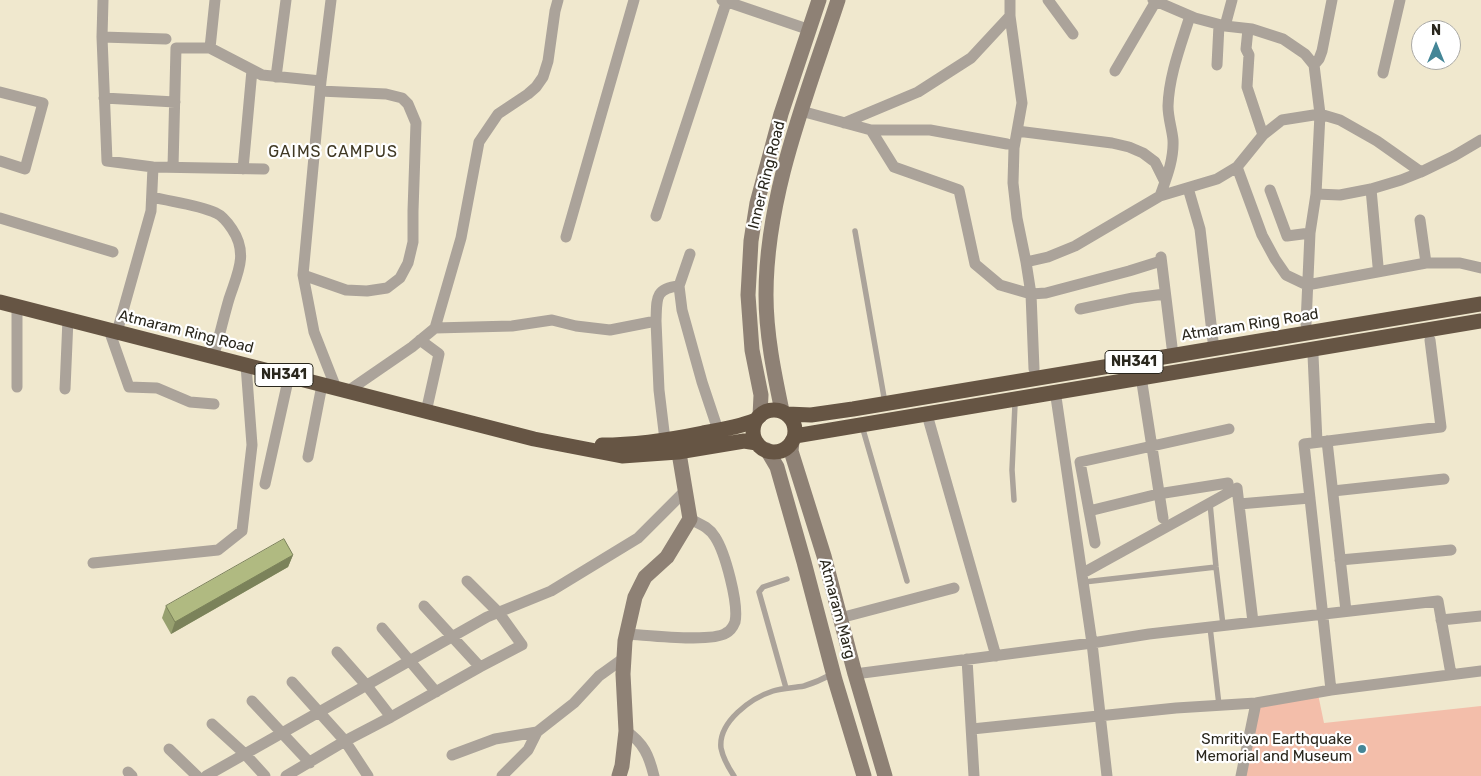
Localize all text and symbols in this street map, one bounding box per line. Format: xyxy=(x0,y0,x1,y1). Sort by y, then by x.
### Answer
north arrow xyxy=(1411,20,1461,70)
text: N xyxy=(1431,22,1441,39)
street label: Inner Ring Road xyxy=(745,119,789,231)
district label: GAIMS CAMPUS xyxy=(267,142,399,162)
street label: Atmaram Ring Road xyxy=(1180,305,1320,345)
street label: Atmaram Ring Road xyxy=(117,306,255,358)
road number: NH341 xyxy=(1105,351,1163,374)
road number: NH341 xyxy=(255,364,313,386)
street label: Atmaram Marg xyxy=(815,557,859,661)
place label: Smritivan Earthquake Memorial and Museum xyxy=(1195,731,1352,766)
marker: Smritivan Earthquake Memorial and Museum xyxy=(1356,743,1368,755)

